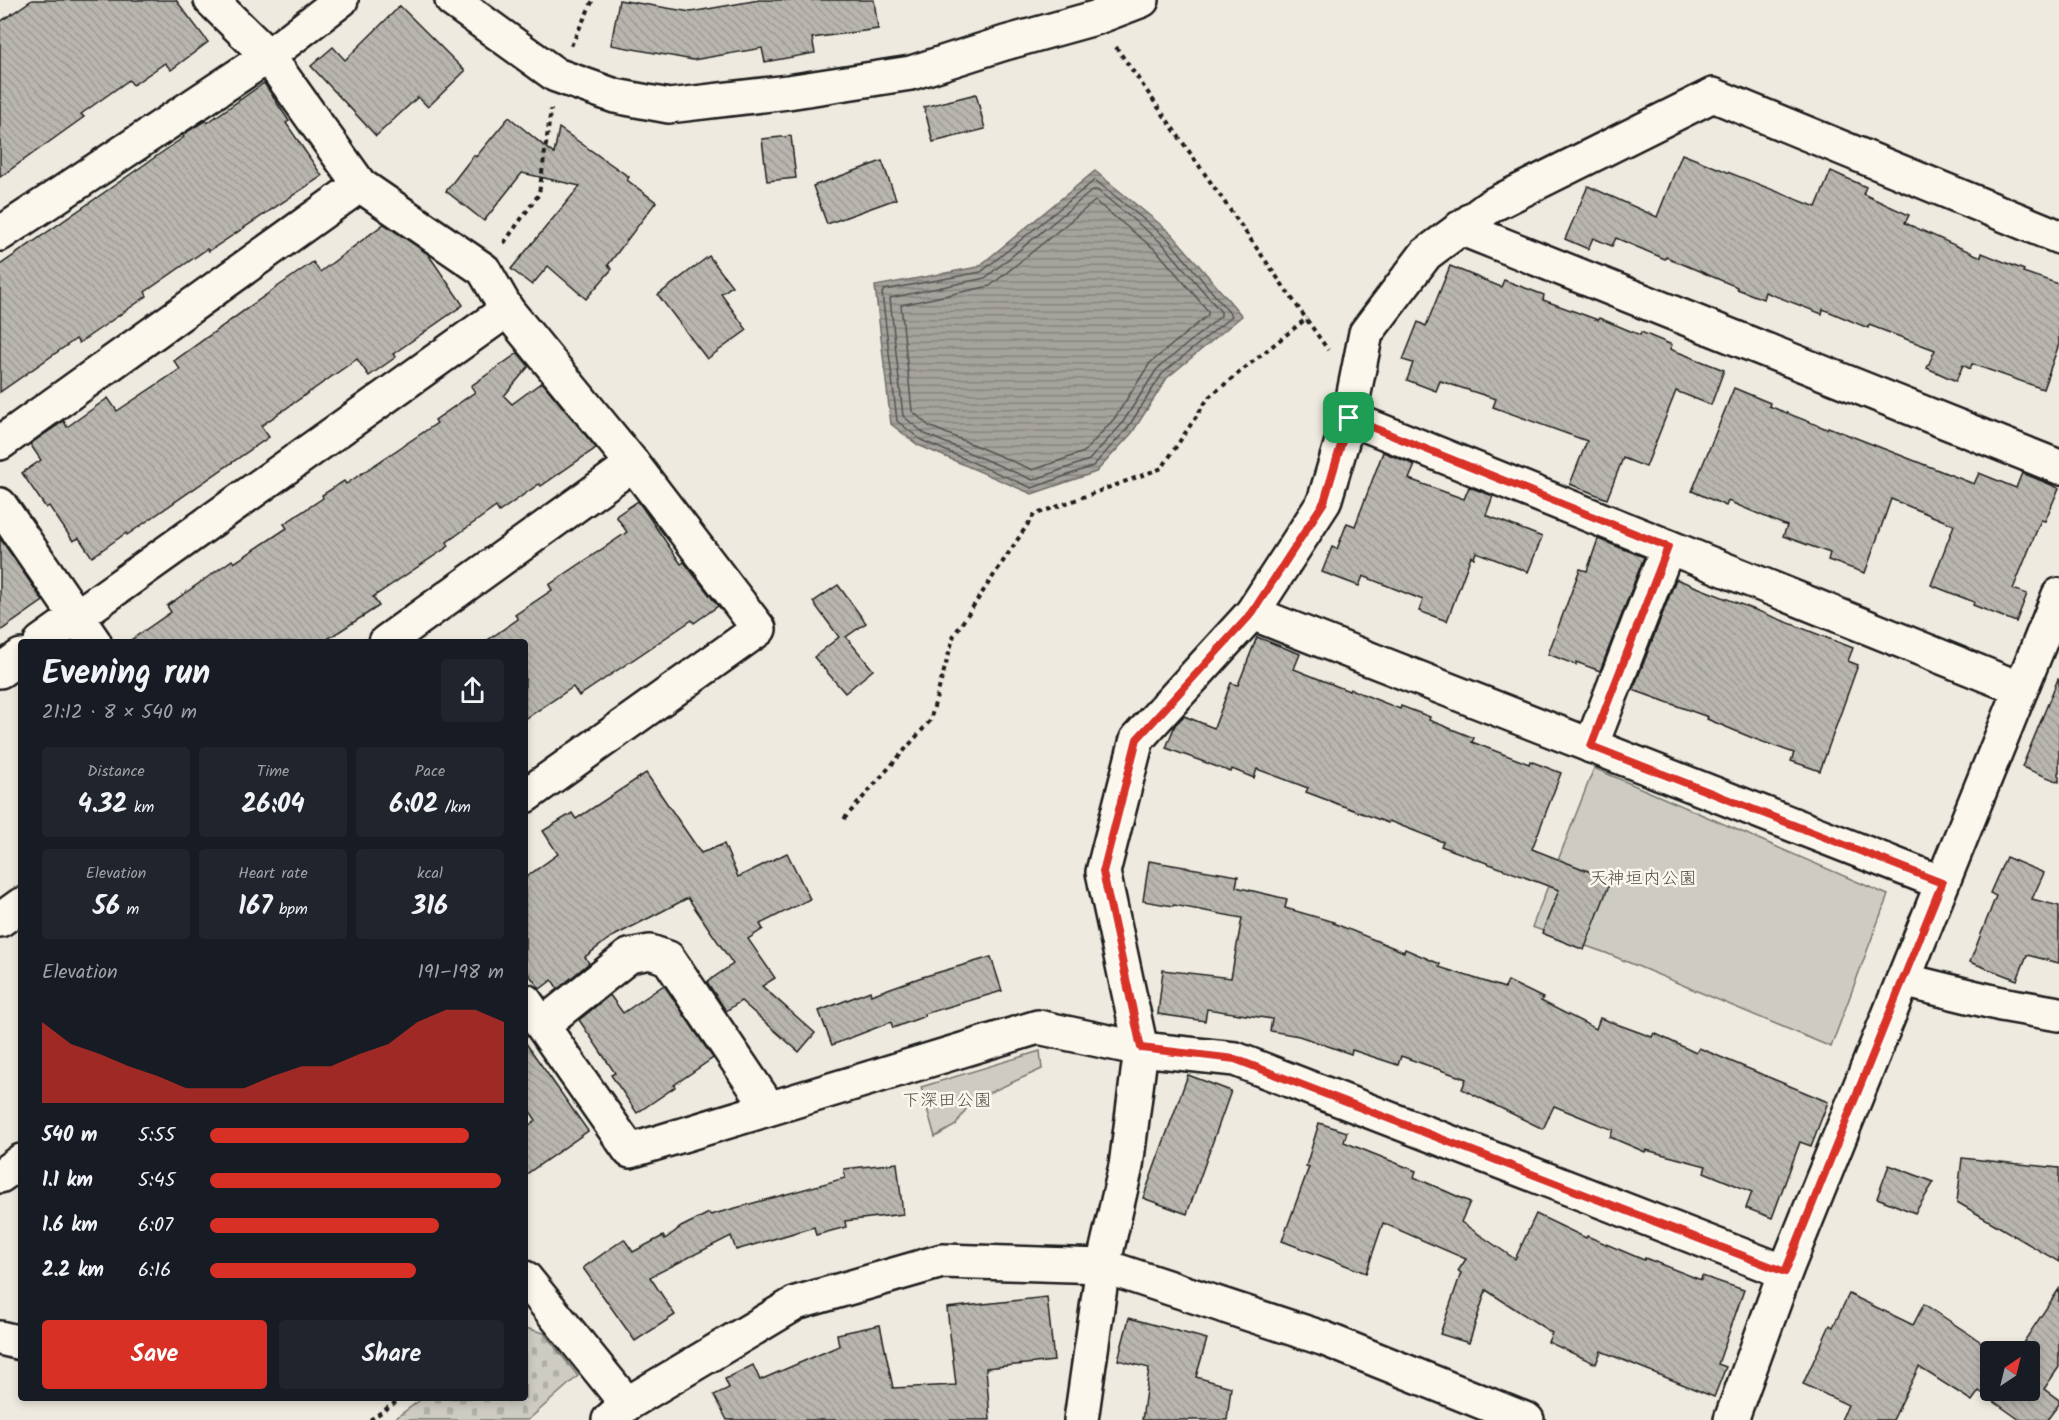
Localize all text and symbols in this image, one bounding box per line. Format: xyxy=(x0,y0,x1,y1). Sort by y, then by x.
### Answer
pin xyxy=(1323,392,1374,443)
icon: arrive xyxy=(1332,401,1365,434)
text: Evening run xyxy=(42,648,210,701)
button: share xyxy=(441,659,504,722)
text: 21:12 · 8 × 540 m xyxy=(42,697,197,729)
text: Distance xyxy=(87,759,145,784)
text: Time xyxy=(257,759,289,784)
text: Pace xyxy=(415,759,445,784)
text: 4.32 xyxy=(78,784,128,826)
text: 26:04 xyxy=(241,784,305,826)
text: 6:02 xyxy=(389,784,438,826)
text: km xyxy=(128,795,154,820)
text: /km xyxy=(438,795,471,820)
text: Elevation xyxy=(86,861,146,886)
text: Heart rate xyxy=(238,861,308,886)
text: kcal xyxy=(417,861,443,886)
park label: 天神垣内公園 xyxy=(1589,865,1697,894)
text: 56 xyxy=(93,886,120,928)
text: 167 xyxy=(238,886,273,928)
text: 316 xyxy=(412,886,448,928)
text: m xyxy=(120,897,139,922)
text: bpm xyxy=(273,897,308,922)
text: Elevation xyxy=(42,957,118,989)
text: 191–198 m xyxy=(417,957,504,989)
park label: 下深田公園 xyxy=(902,1087,992,1116)
text: 540 m xyxy=(42,1120,97,1152)
text: 5:55 xyxy=(138,1120,175,1152)
text: 1.1 km xyxy=(42,1165,93,1197)
text: 5:45 xyxy=(138,1165,175,1197)
text: 1.6 km xyxy=(42,1210,98,1242)
text: 6:07 xyxy=(138,1210,173,1242)
text: 2.2 km xyxy=(42,1255,104,1287)
text: 6:16 xyxy=(138,1255,171,1287)
button: Save xyxy=(42,1320,267,1389)
button: Share xyxy=(279,1320,504,1389)
north arrow xyxy=(1980,1341,2040,1401)
map controls xyxy=(1980,1341,2040,1401)

